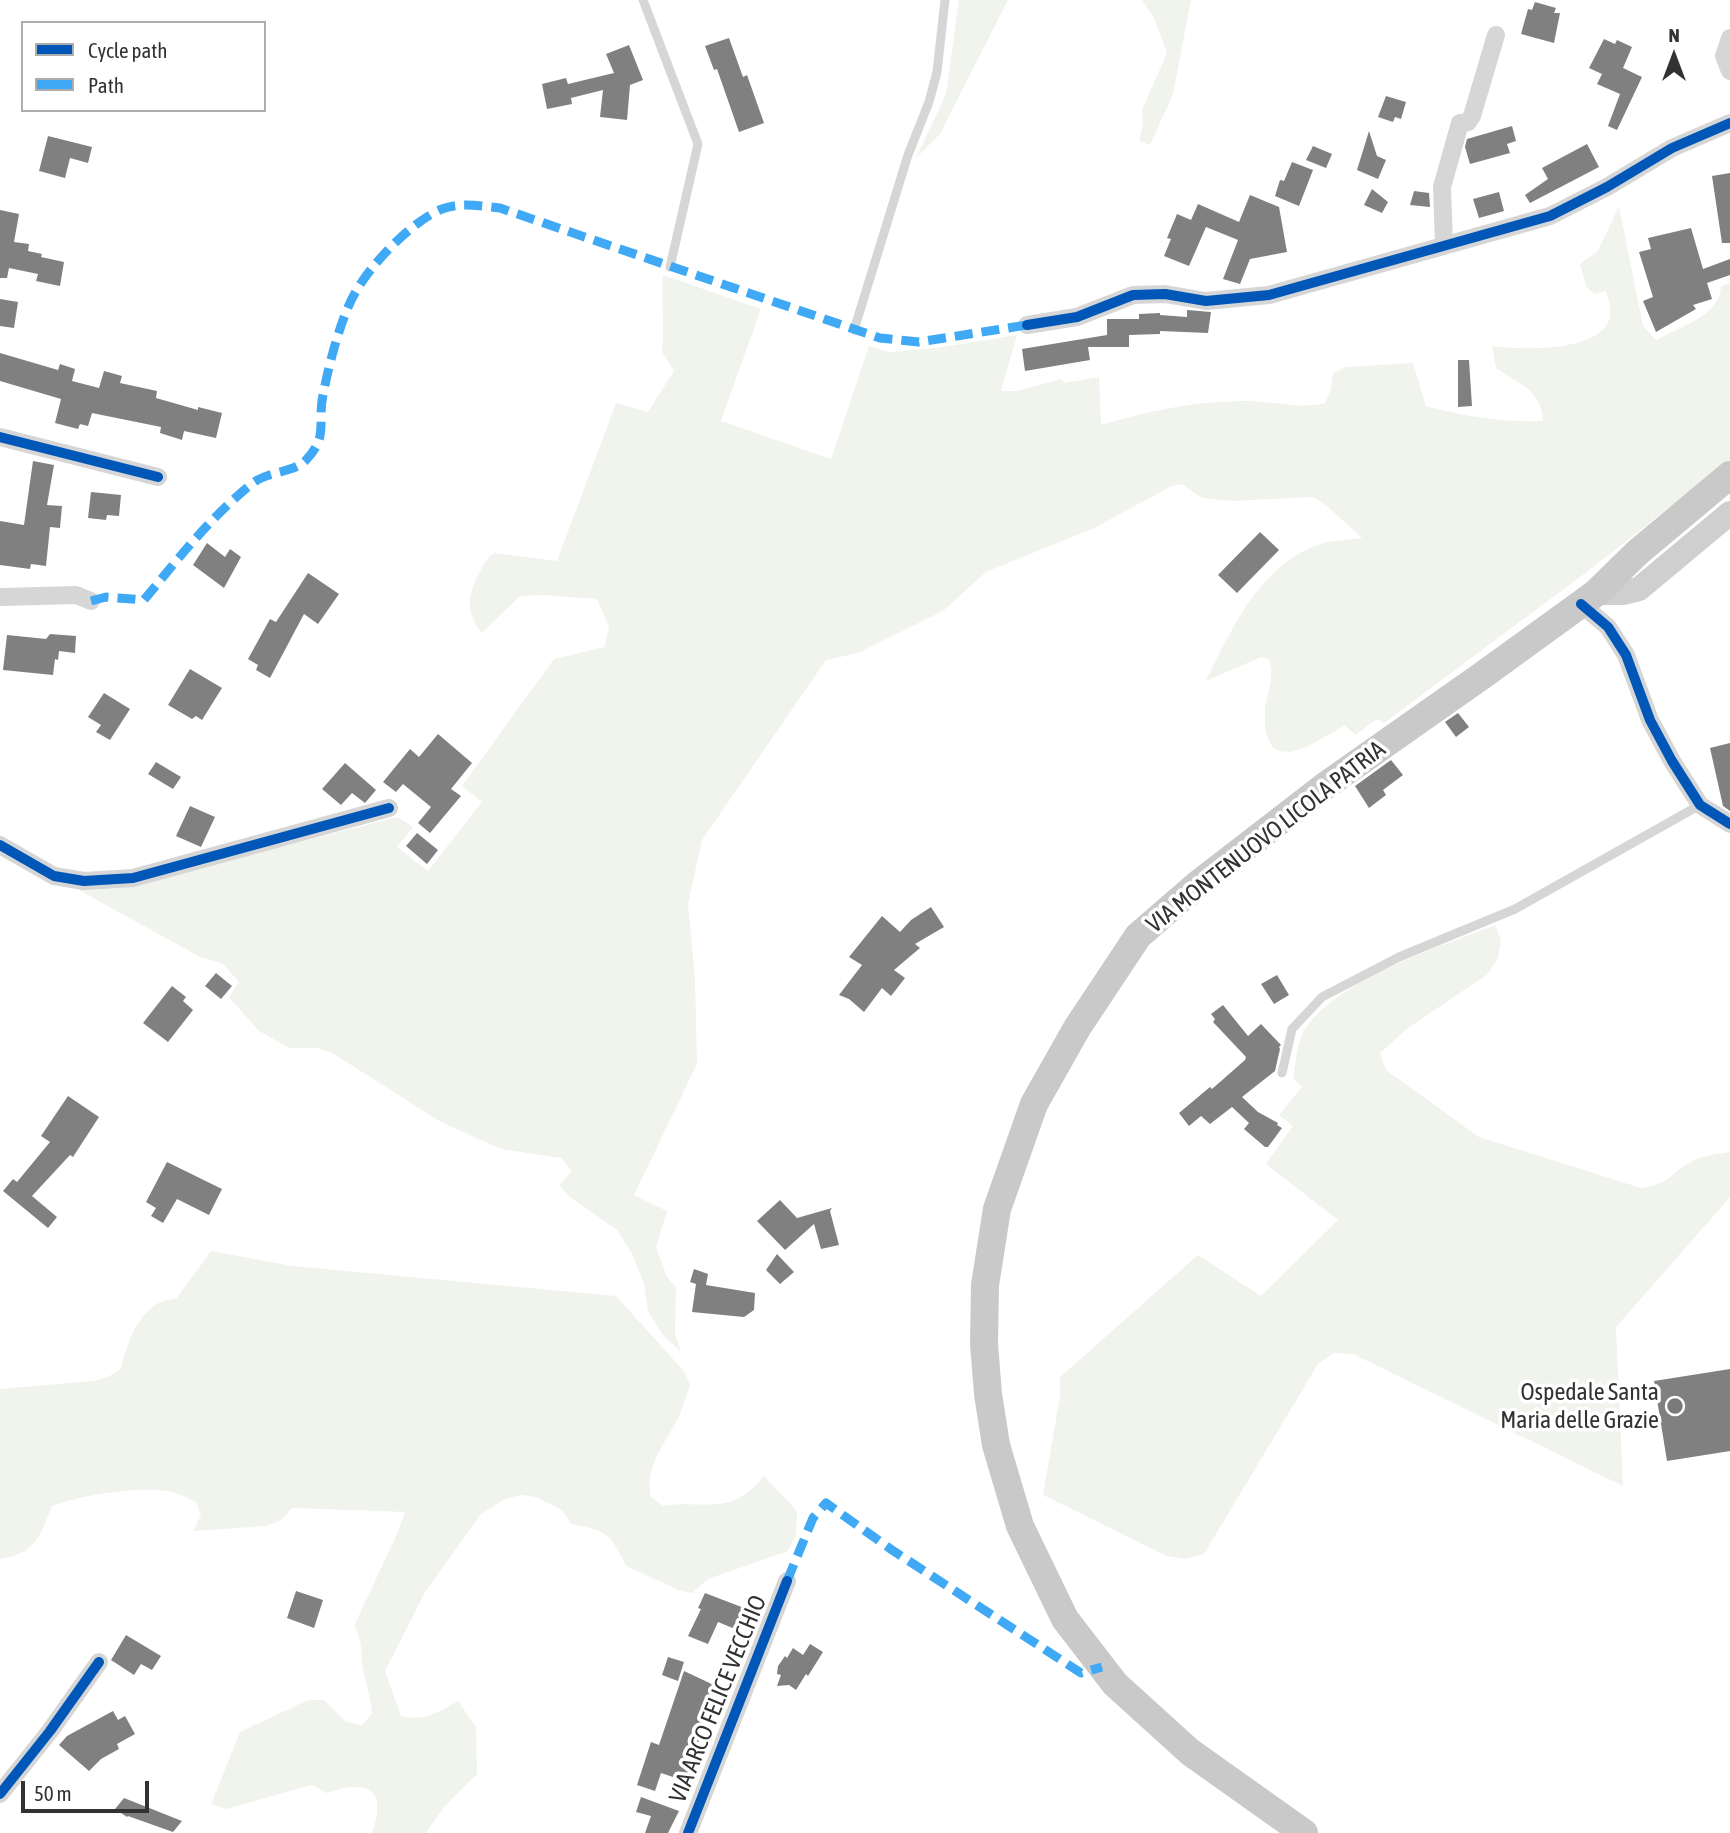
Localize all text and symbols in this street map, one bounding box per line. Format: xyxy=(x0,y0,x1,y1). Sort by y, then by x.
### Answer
legend xyxy=(21,21,266,112)
north arrow xyxy=(1639,21,1709,91)
text: N xyxy=(1668,24,1680,46)
text: Cycle path xyxy=(88,38,167,62)
text: Path xyxy=(88,73,124,97)
street label: VIA MONTENUOVO LICOLA PATRIA xyxy=(1141,735,1391,939)
place label: Ospedale Santa Maria delle Grazie xyxy=(1500,1378,1659,1434)
marker: Ospedale Santa Maria delle Grazie xyxy=(1665,1396,1685,1416)
street label: VIA ARCO FELICE VECCHIO xyxy=(663,1591,773,1807)
scale bar xyxy=(24,1766,152,1810)
text: 50 m xyxy=(34,1781,72,1805)

